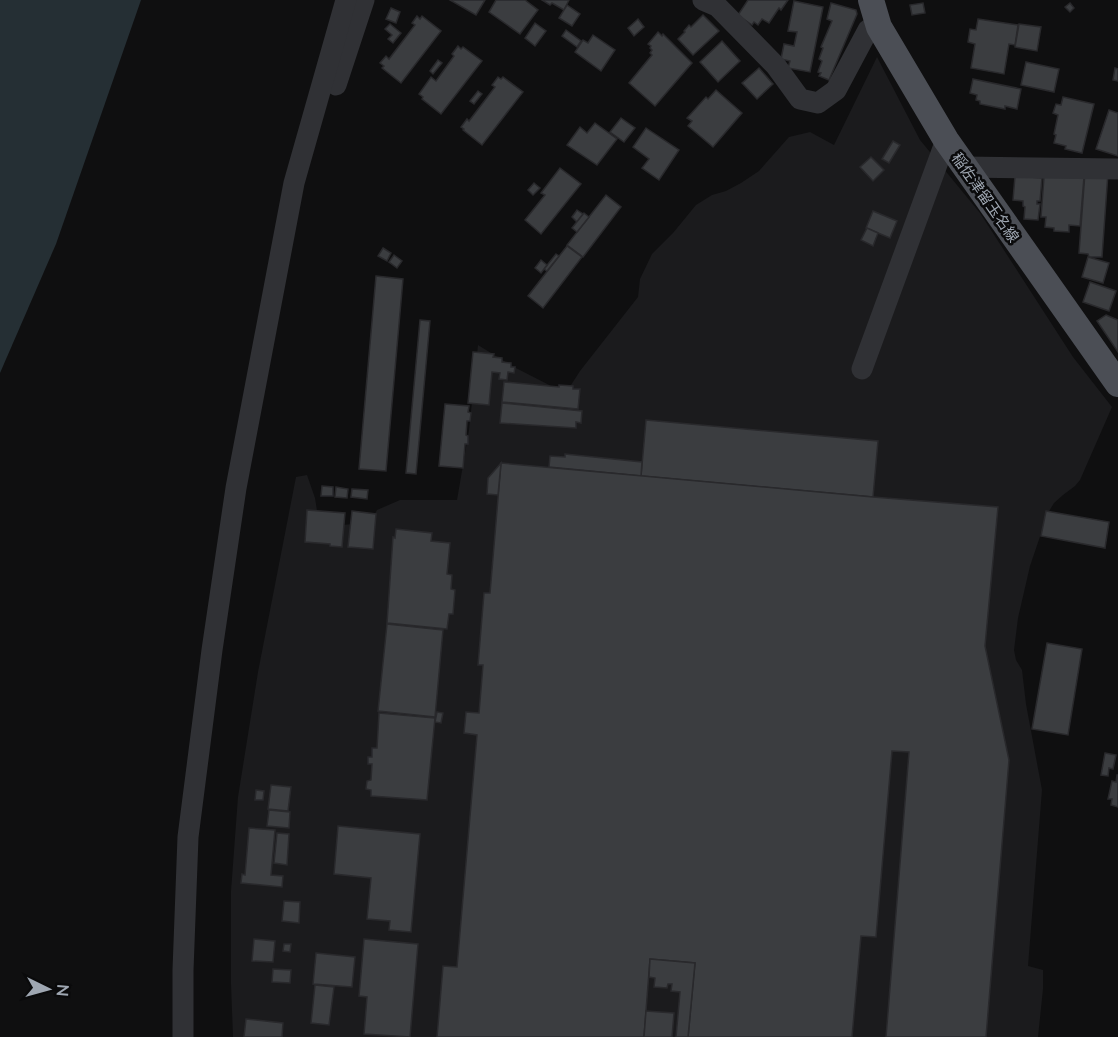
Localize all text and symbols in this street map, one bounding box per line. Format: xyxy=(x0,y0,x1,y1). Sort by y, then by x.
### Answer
street label: 稲佐津留玉名線 xyxy=(949,149,1023,245)
north arrow xyxy=(18,959,78,1019)
text: N xyxy=(53,983,73,997)

